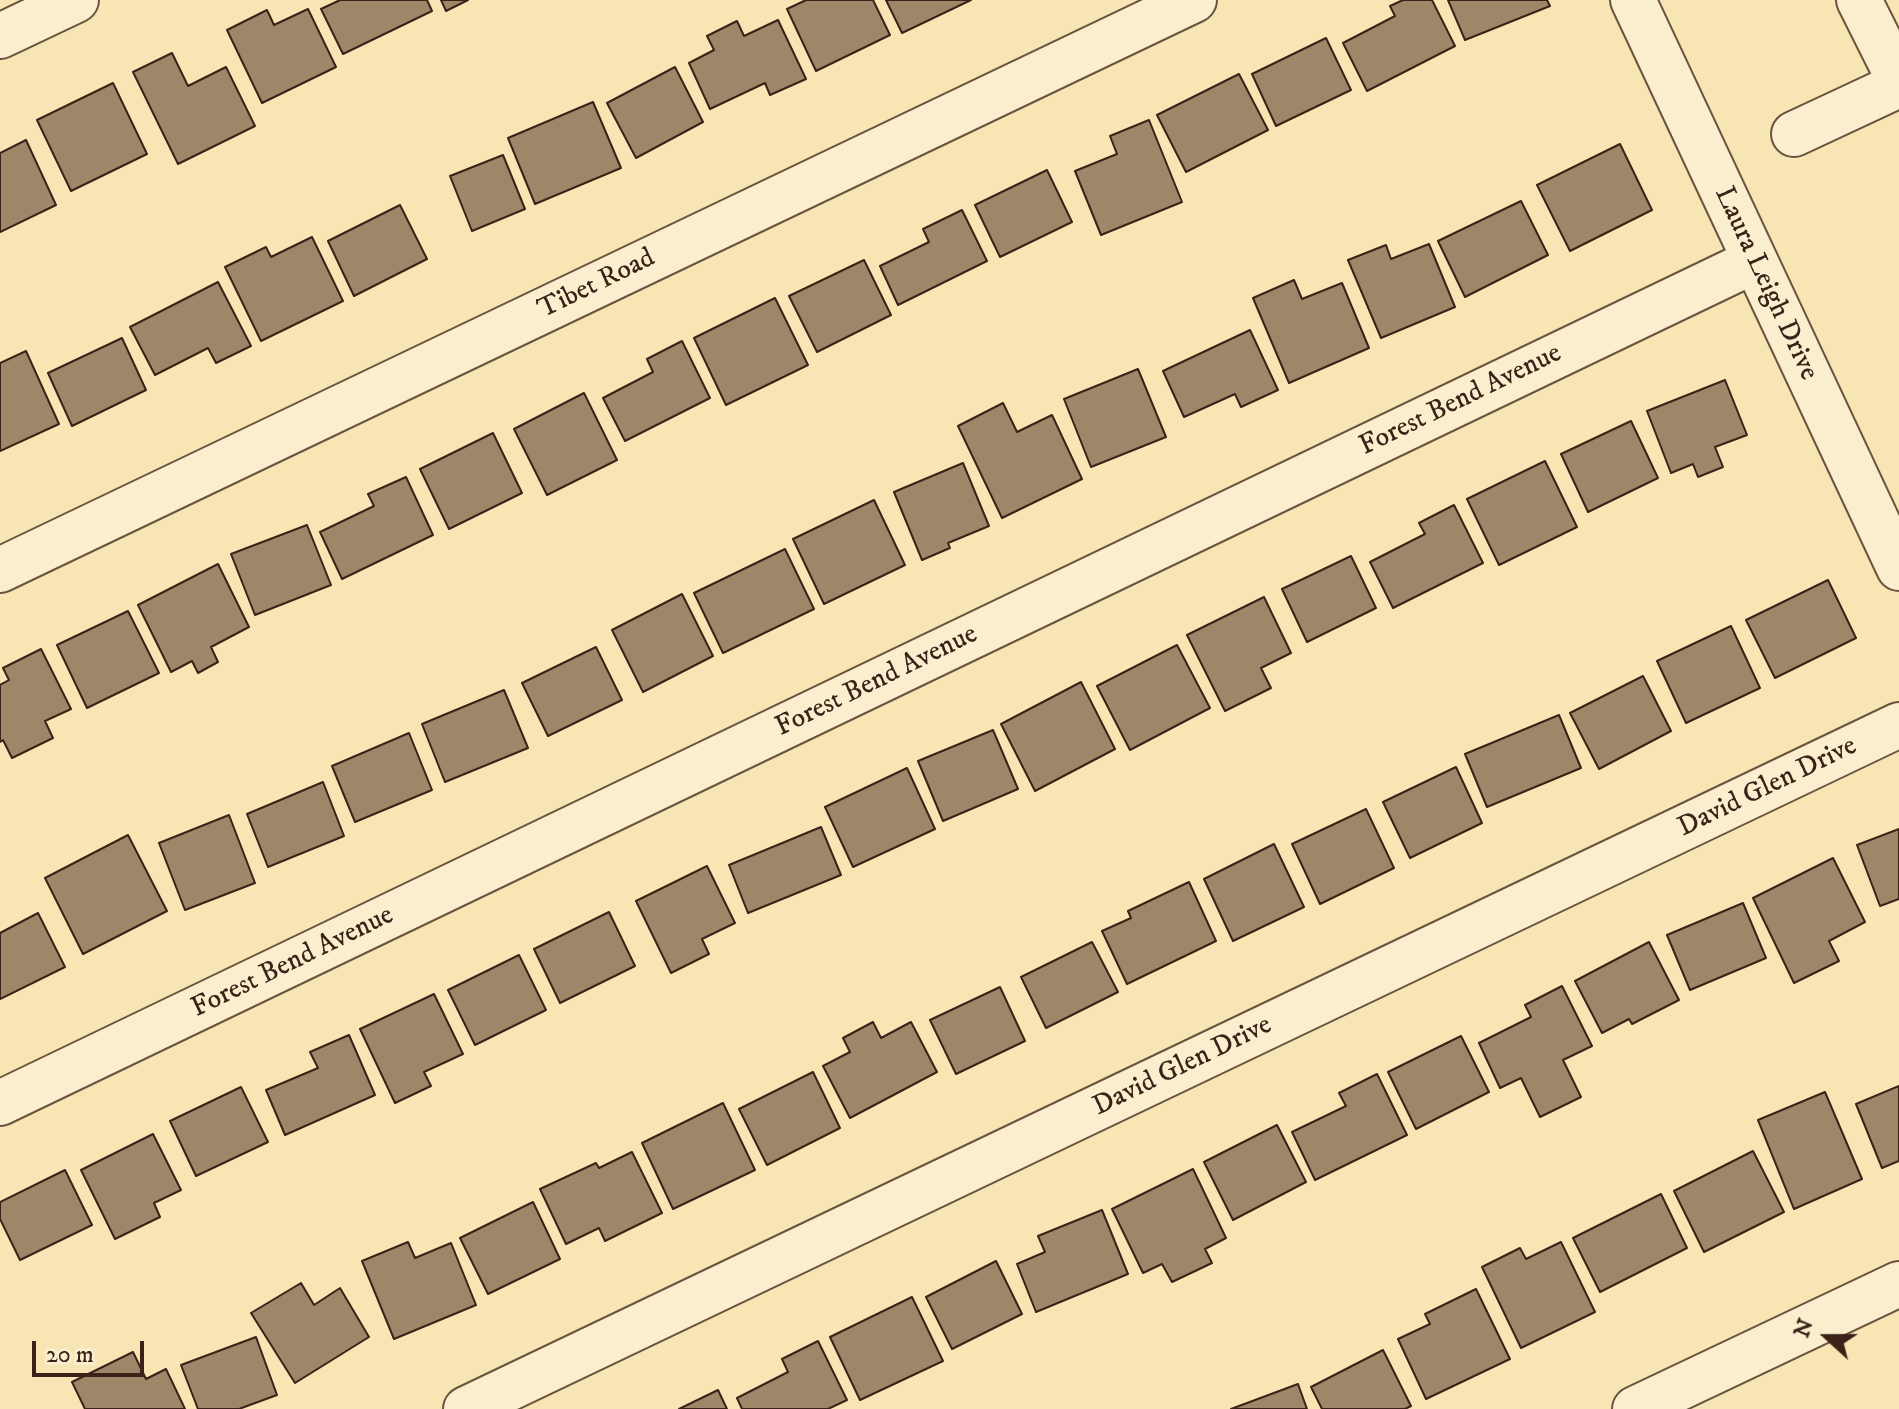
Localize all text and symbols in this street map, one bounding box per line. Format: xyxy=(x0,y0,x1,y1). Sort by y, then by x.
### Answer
street label: Laura Leigh Drive xyxy=(1705,182,1825,386)
street label: Tibet Road xyxy=(533,242,661,328)
street label: Forest Bend Avenue xyxy=(1354,338,1568,464)
street label: Forest Bend Avenue xyxy=(770,619,984,745)
street label: David Glen Drive xyxy=(1673,730,1863,846)
street label: Forest Bend Avenue xyxy=(186,900,400,1026)
street label: David Glen Drive xyxy=(1088,1009,1278,1125)
north arrow xyxy=(1787,1297,1867,1377)
text: N xyxy=(1788,1315,1820,1341)
scale bar xyxy=(36,1325,148,1375)
text: 20 m xyxy=(46,1340,94,1370)

